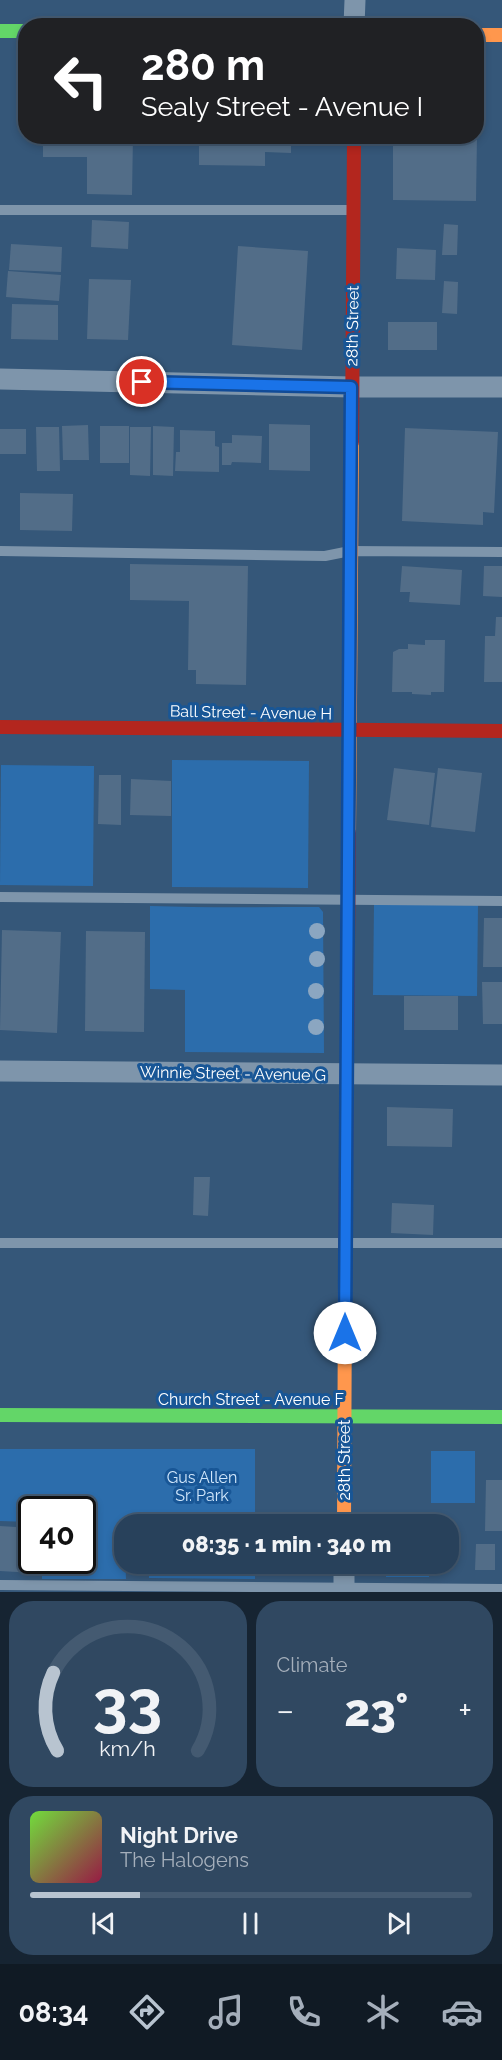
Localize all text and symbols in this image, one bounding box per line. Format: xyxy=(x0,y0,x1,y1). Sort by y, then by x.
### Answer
text: 280 m xyxy=(141,41,265,90)
icon: left xyxy=(42,42,120,120)
text: Sealy Street - Avenue I xyxy=(141,91,423,122)
street label: 28th Street xyxy=(342,285,363,367)
pin xyxy=(116,356,167,407)
icon: arrive xyxy=(125,365,158,398)
street label: Ball Street - Avenue H xyxy=(170,702,332,723)
street label: Winnie Street - Avenue G xyxy=(140,1062,326,1085)
position arrow xyxy=(313,1301,377,1365)
street label: Church Street - Avenue F xyxy=(158,1390,344,1409)
street label: 28th Street xyxy=(335,1419,354,1500)
park label: Gus Allen Sr. Park xyxy=(167,1468,237,1505)
speed limit sign: 40 xyxy=(18,1496,96,1574)
text: 08:35 · 1 min · 340 m xyxy=(182,1531,391,1557)
text: Climate xyxy=(277,1653,348,1677)
text: 33 xyxy=(93,1666,163,1740)
text: 23° xyxy=(344,1684,408,1737)
text: − xyxy=(277,1691,294,1730)
text: + xyxy=(458,1691,472,1730)
text: km/h xyxy=(99,1736,156,1761)
text: Night Drive xyxy=(120,1822,238,1848)
text: The Halogens xyxy=(120,1848,249,1872)
icon: previous xyxy=(87,1907,120,1940)
icon: pause xyxy=(234,1907,267,1940)
icon: next xyxy=(382,1907,415,1940)
icon: directions xyxy=(126,1991,168,2033)
icon: music xyxy=(205,1991,247,2033)
icon: phone xyxy=(283,1991,325,2033)
icon: climate xyxy=(362,1991,404,2033)
icon: car xyxy=(441,1991,483,2033)
text: 08:34 xyxy=(18,1997,89,2028)

